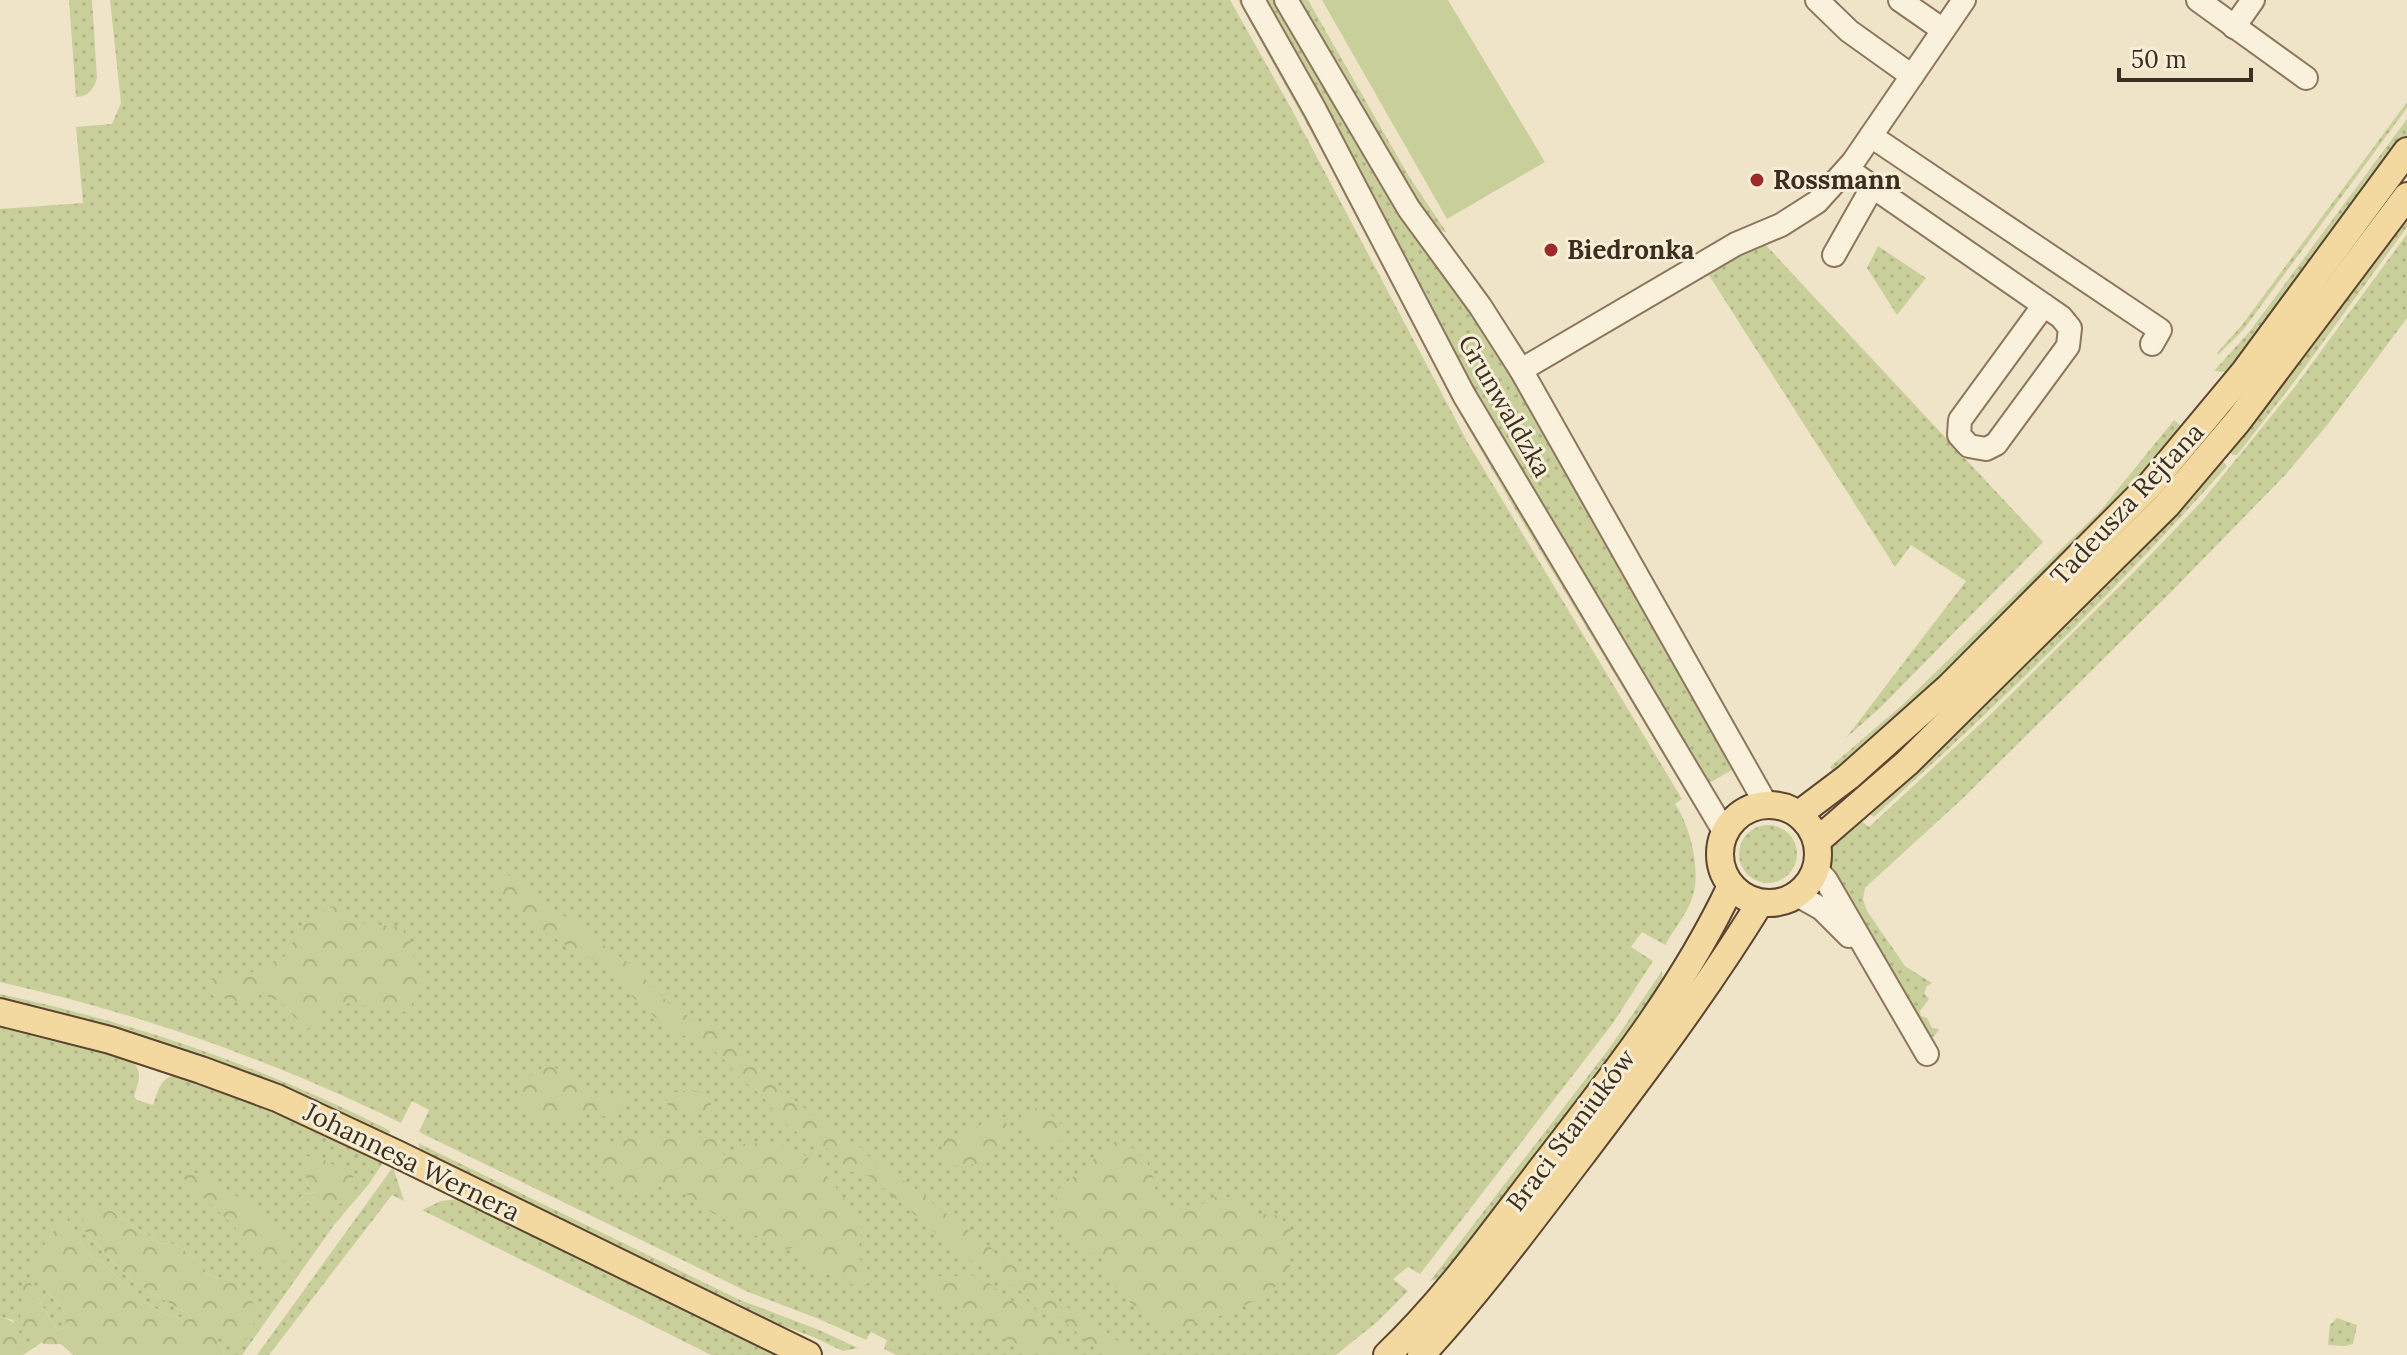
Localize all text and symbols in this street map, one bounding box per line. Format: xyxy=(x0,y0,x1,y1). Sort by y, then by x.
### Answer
scale bar xyxy=(2119,32,2251,82)
text: 50 m xyxy=(2131,44,2187,75)
place label: Rossmann xyxy=(1773,163,1902,196)
marker: Rossmann xyxy=(1748,171,1766,189)
place label: Biedronka xyxy=(1567,233,1695,266)
marker: Biedronka xyxy=(1542,241,1560,259)
street label: Grunwaldzka xyxy=(1451,329,1560,483)
street label: Tadeusza Rejtana xyxy=(2043,416,2210,592)
street label: Braci Staniuków xyxy=(1499,1042,1642,1217)
street label: Johannesa Wernera xyxy=(298,1094,526,1228)

